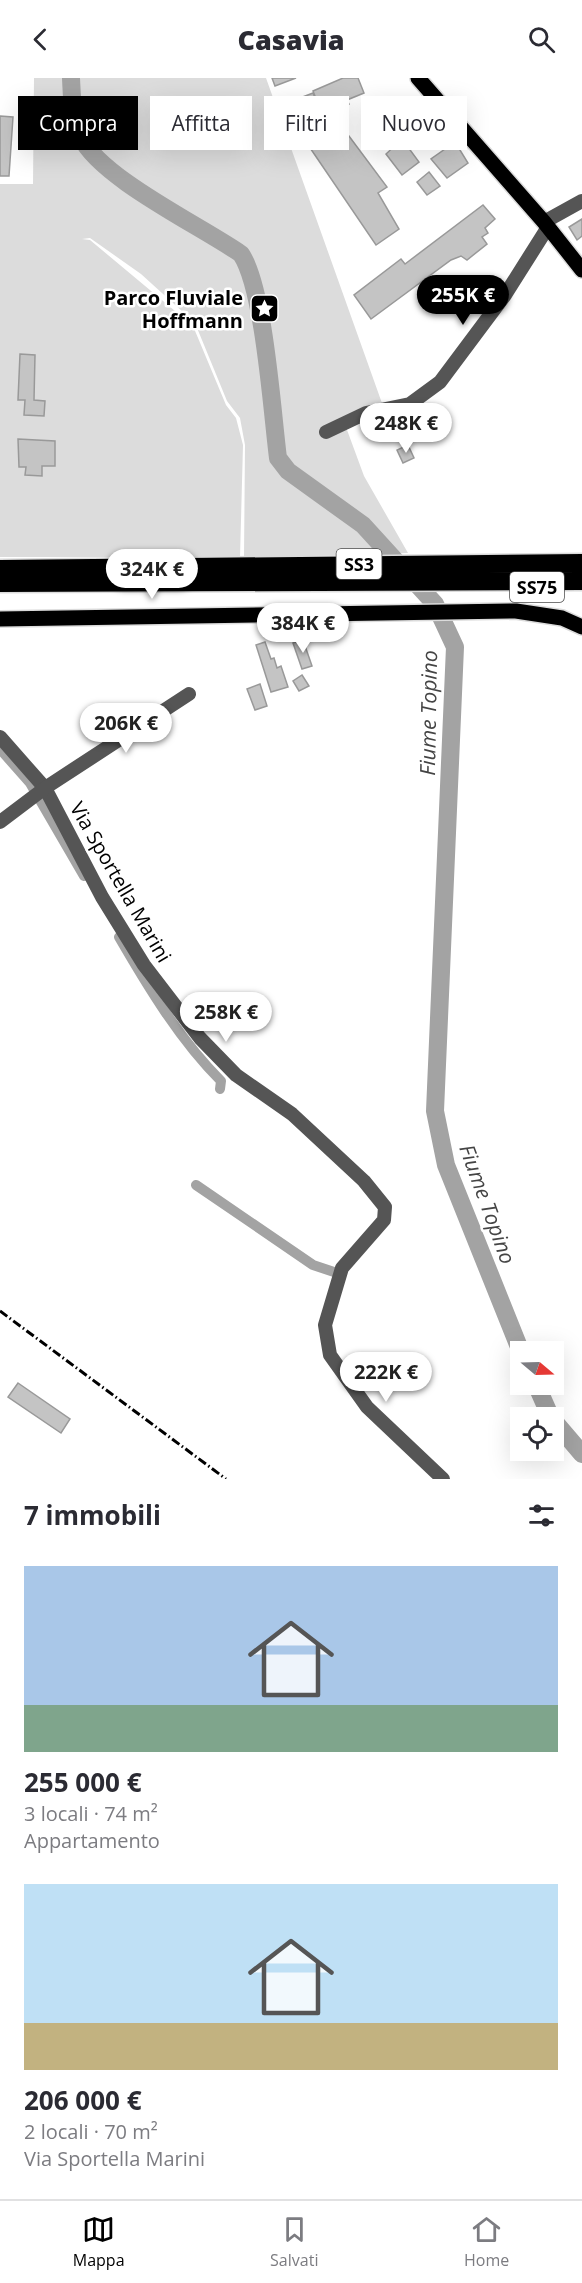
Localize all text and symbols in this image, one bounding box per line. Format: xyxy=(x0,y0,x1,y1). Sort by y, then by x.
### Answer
text: Casavia xyxy=(237,21,345,58)
icon: back xyxy=(24,23,57,56)
icon: search xyxy=(525,23,558,56)
chip: Compra xyxy=(18,96,138,150)
chip: Affitta xyxy=(150,96,252,150)
chip: Filtri xyxy=(264,96,349,150)
chip: Nuovo xyxy=(361,96,467,150)
pin: 255K € xyxy=(414,275,512,326)
text: 255K € xyxy=(431,281,495,308)
place label: Parco Fluviale Hoffmann xyxy=(104,284,243,334)
place icon: Parco Fluviale Hoffmann xyxy=(248,292,280,324)
pin: 248K € xyxy=(357,403,455,454)
text: 248K € xyxy=(374,409,438,436)
pin: 324K € xyxy=(103,549,201,600)
road number: SS3 xyxy=(336,549,382,579)
text: 324K € xyxy=(120,555,184,582)
road number: SS75 xyxy=(510,572,564,602)
pin: 384K € xyxy=(254,603,352,654)
text: 384K € xyxy=(271,609,335,636)
water label: Fiume Topino xyxy=(413,650,443,776)
pin: 206K € xyxy=(77,703,175,754)
text: 206K € xyxy=(94,709,158,736)
street label: Via Sportella Marini xyxy=(64,797,178,967)
pin: 258K € xyxy=(177,992,275,1043)
text: 258K € xyxy=(194,998,258,1025)
water label: Fiume Topino xyxy=(453,1140,523,1268)
north arrow xyxy=(510,1341,564,1395)
map controls xyxy=(510,1341,564,1461)
pin: 222K € xyxy=(337,1352,435,1403)
text: 222K € xyxy=(354,1358,418,1385)
button: locate xyxy=(510,1407,564,1461)
text: 7 immobili xyxy=(24,1497,161,1533)
icon: filters xyxy=(525,1499,558,1532)
icon: home xyxy=(237,1605,345,1713)
text: 255 000 € xyxy=(24,1764,142,1800)
text: 3 locali · 74 m² xyxy=(24,1800,158,1827)
text: Appartamento xyxy=(24,1827,160,1854)
icon: home xyxy=(237,1923,345,2031)
text: 206 000 € xyxy=(24,2082,142,2118)
text: 2 locali · 70 m² xyxy=(24,2118,158,2145)
text: Via Sportella Marini xyxy=(24,2145,205,2172)
tab: Mappa xyxy=(73,2213,125,2271)
tab: Salvati xyxy=(270,2213,318,2271)
tab: Home xyxy=(464,2213,509,2271)

